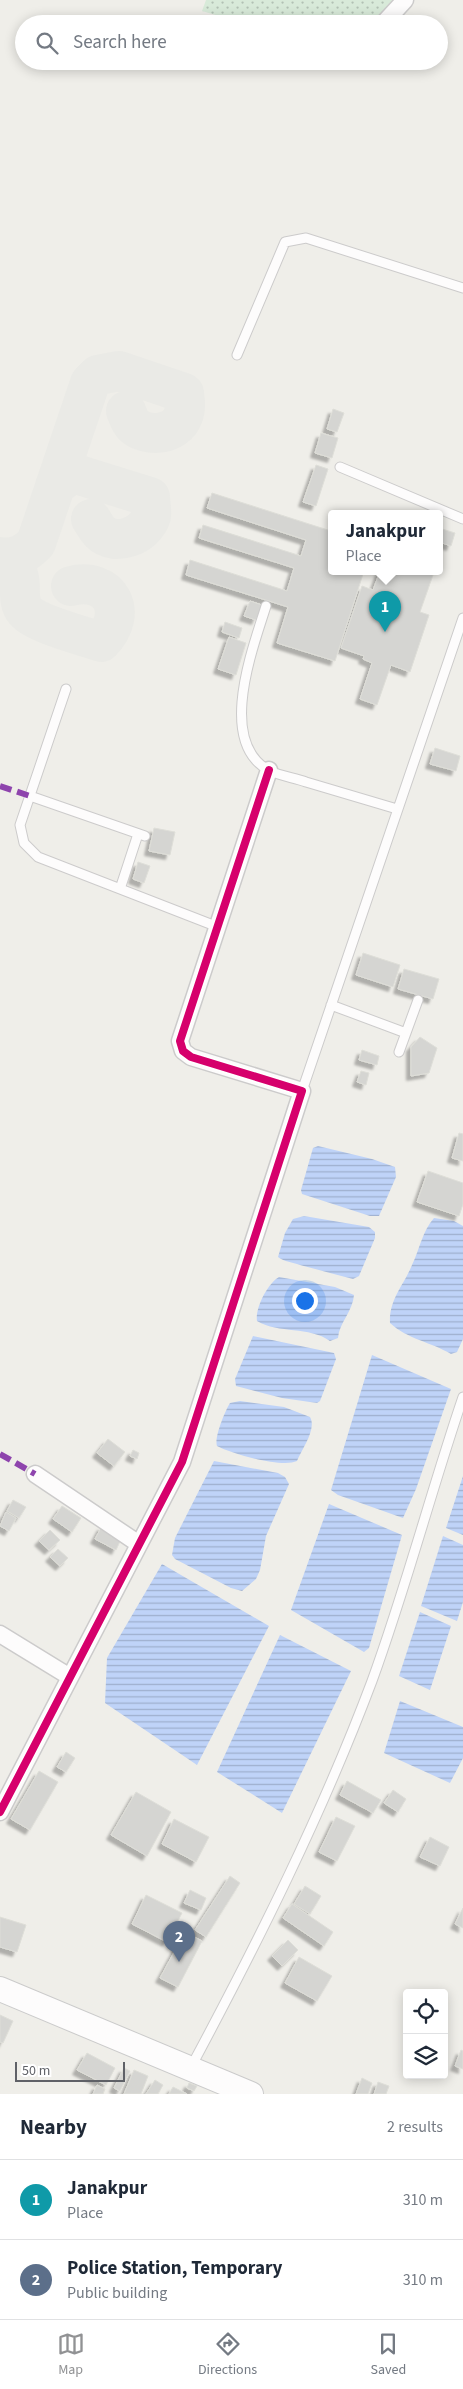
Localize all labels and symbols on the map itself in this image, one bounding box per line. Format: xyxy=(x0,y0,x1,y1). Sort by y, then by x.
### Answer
pin: 1 xyxy=(369,591,401,632)
your location xyxy=(292,1288,318,1314)
pin: 2 xyxy=(163,1921,195,1962)
scale bar xyxy=(15,2059,125,2082)

